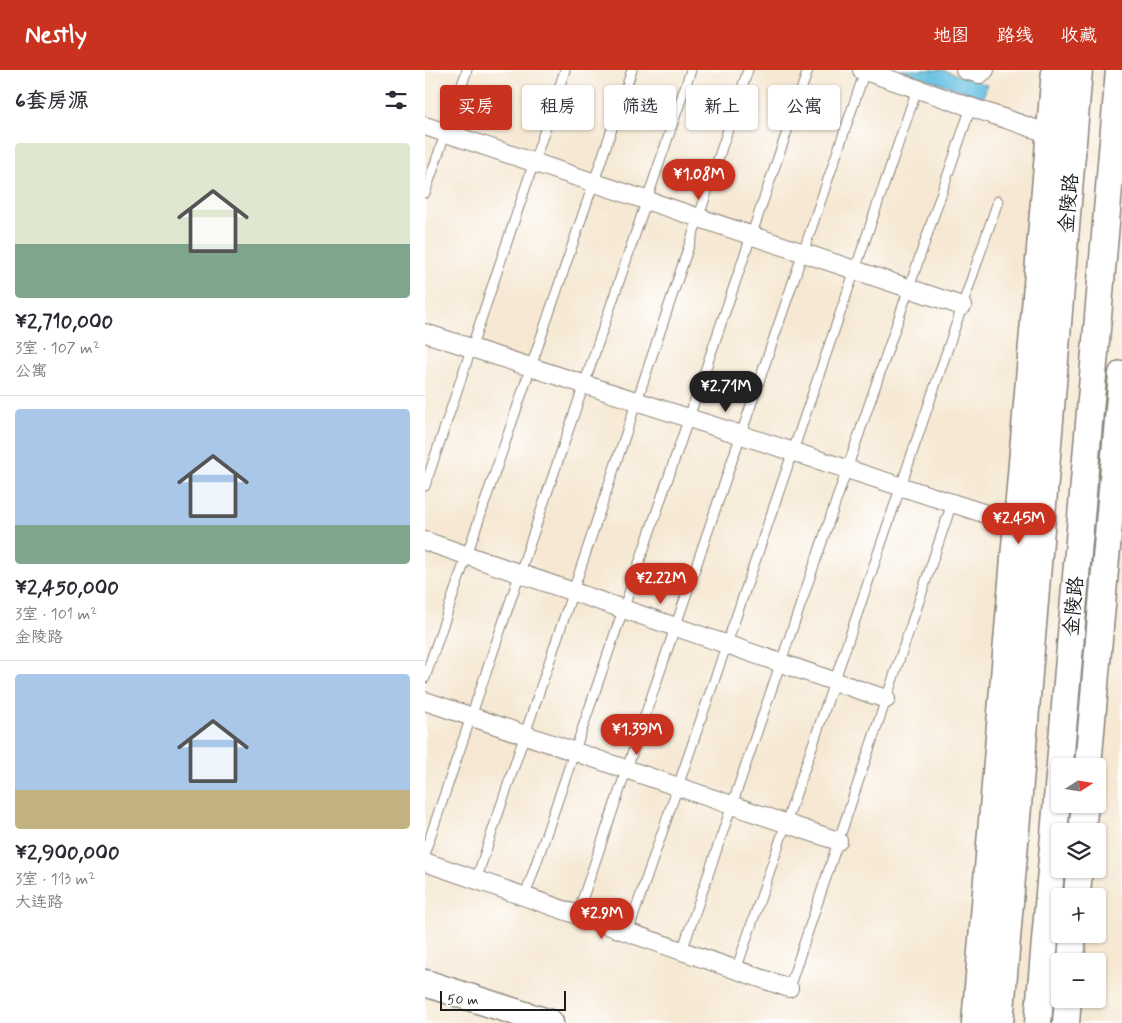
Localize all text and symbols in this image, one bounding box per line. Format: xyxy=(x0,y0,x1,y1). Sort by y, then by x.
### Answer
text: Nestly xyxy=(25,20,87,51)
text: 地图 xyxy=(933,24,969,48)
text: 路线 xyxy=(997,24,1033,48)
text: 收藏 xyxy=(1061,24,1097,48)
chip: 买房 xyxy=(440,85,512,130)
chip: 租房 xyxy=(522,85,594,130)
chip: 筛选 xyxy=(604,85,676,130)
chip: 新上 xyxy=(686,85,758,130)
chip: 公寓 xyxy=(768,85,840,130)
icon: filters xyxy=(382,86,410,114)
text: 6套房源 xyxy=(15,87,89,115)
pin: ¥1.08M xyxy=(658,158,740,201)
text: ¥1.08M xyxy=(673,164,725,185)
street label: 金陵路 xyxy=(1053,171,1086,234)
icon: home xyxy=(168,176,258,266)
text: ¥2,710,000 xyxy=(15,308,113,336)
text: 3室 · 107 m² xyxy=(15,338,100,359)
text: 公寓 xyxy=(15,361,47,382)
pin: ¥2.71M xyxy=(685,370,767,413)
text: ¥2.71M xyxy=(700,376,752,397)
icon: home xyxy=(168,441,258,531)
pin: ¥2.45M xyxy=(978,502,1060,545)
text: ¥2.45M xyxy=(993,508,1045,529)
pin: ¥2.22M xyxy=(620,562,702,605)
text: ¥2.22M xyxy=(636,568,686,589)
text: ¥2,450,000 xyxy=(15,574,119,602)
street label: 金陵路 xyxy=(1058,574,1091,637)
text: 3室 · 101 m² xyxy=(15,604,97,625)
text: 金陵路 xyxy=(15,627,63,648)
icon: home xyxy=(168,706,258,796)
pin: ¥1.39M xyxy=(596,714,678,756)
text: ¥1.39M xyxy=(612,719,662,740)
north arrow xyxy=(1051,758,1106,812)
map controls xyxy=(1051,758,1106,1008)
button: layers xyxy=(1051,823,1106,878)
text: ¥2,900,000 xyxy=(15,839,120,867)
text: 3室 · 113 m² xyxy=(15,869,95,890)
button: + xyxy=(1051,888,1106,943)
text: 大连路 xyxy=(15,892,63,913)
pin: ¥2.9M xyxy=(567,898,637,940)
text: ¥2.9M xyxy=(581,903,623,924)
button: − xyxy=(1051,953,1106,1008)
scale bar xyxy=(440,988,566,1011)
text: 50 m xyxy=(447,991,478,1009)

